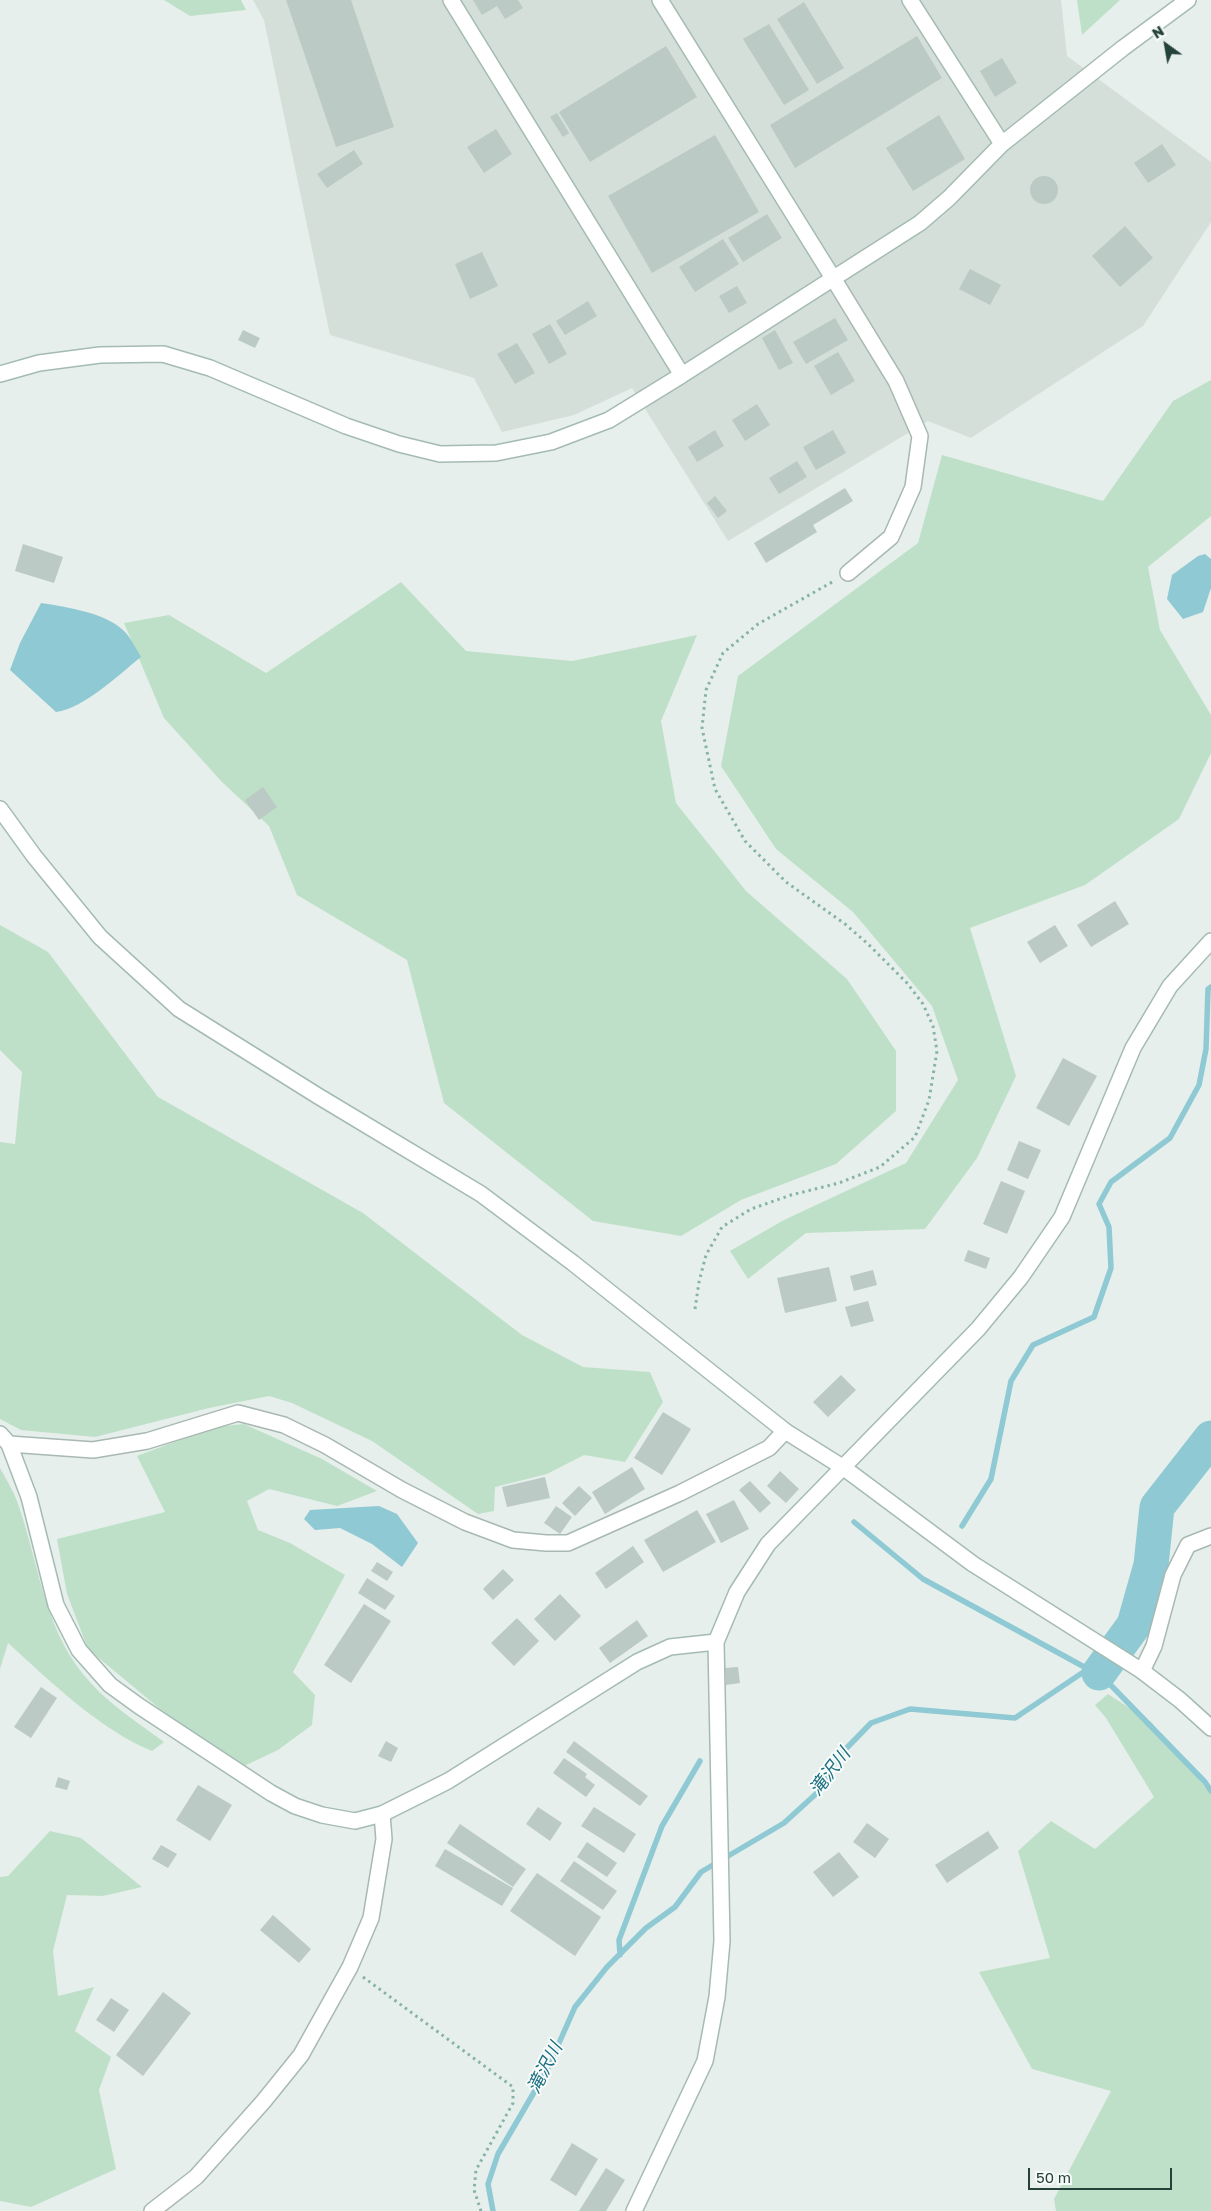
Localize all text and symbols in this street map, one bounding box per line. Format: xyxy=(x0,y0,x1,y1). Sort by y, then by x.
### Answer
north arrow xyxy=(1141,20,1191,70)
text: N xyxy=(1149,22,1167,42)
water label: 滝沢川 xyxy=(805,1744,855,1800)
water label: 滝沢川 xyxy=(523,2039,567,2097)
scale bar xyxy=(1031,2158,1175,2190)
text: 50 m xyxy=(1036,2168,1071,2186)

